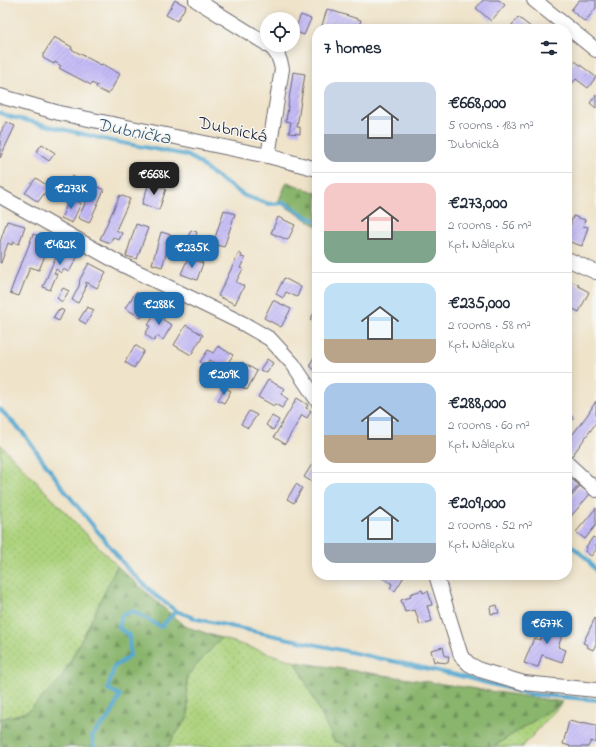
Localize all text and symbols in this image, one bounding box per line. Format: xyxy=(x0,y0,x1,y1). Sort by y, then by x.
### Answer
map controls xyxy=(260,12,300,52)
button: locate xyxy=(260,12,300,52)
text: 7 homes xyxy=(324,36,382,61)
icon: filters xyxy=(538,37,560,59)
text: €668,000 xyxy=(448,91,506,116)
icon: home xyxy=(356,98,404,146)
street label: Dubnická xyxy=(195,111,270,151)
water label: Dubnička xyxy=(94,112,173,153)
text: 5 rooms · 183 m² xyxy=(448,116,534,135)
text: Dubnická xyxy=(448,135,499,154)
pin: €668K xyxy=(126,162,182,196)
text: €668K xyxy=(138,165,170,184)
pin: €273K xyxy=(43,176,99,210)
text: €273K xyxy=(55,179,87,198)
text: €273,000 xyxy=(448,191,507,216)
icon: home xyxy=(356,199,404,247)
text: 2 rooms · 56 m² xyxy=(448,216,532,235)
pin: €482K xyxy=(32,232,88,266)
text: €482K xyxy=(44,235,76,254)
pin: €235K xyxy=(164,235,220,269)
text: Kpt. Nálepku xyxy=(448,235,515,254)
text: €235K xyxy=(175,238,209,257)
text: €235,000 xyxy=(448,291,510,316)
pin: €288K xyxy=(131,292,187,326)
text: €288K xyxy=(143,295,175,314)
icon: home xyxy=(356,299,404,347)
text: 2 rooms · 58 m² xyxy=(448,316,531,335)
text: Kpt. Nálepku xyxy=(448,335,515,354)
pin: €209K xyxy=(196,362,252,396)
text: €209K xyxy=(208,365,240,384)
text: €288,000 xyxy=(448,391,506,416)
icon: home xyxy=(356,399,404,447)
text: 2 rooms · 60 m² xyxy=(448,416,530,435)
text: Kpt. Nálepku xyxy=(448,435,515,454)
text: €209,000 xyxy=(448,491,506,516)
icon: home xyxy=(356,499,404,547)
text: 2 rooms · 52 m² xyxy=(448,516,532,535)
text: Kpt. Nálepku xyxy=(448,535,515,554)
pin: €677K xyxy=(519,611,575,645)
text: €677K xyxy=(531,614,563,633)

